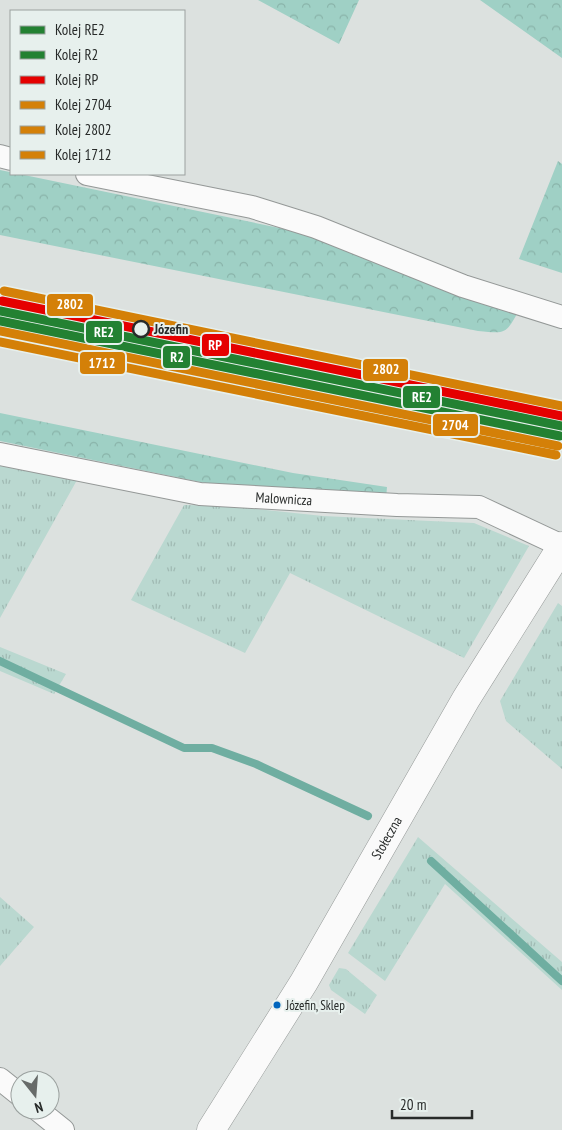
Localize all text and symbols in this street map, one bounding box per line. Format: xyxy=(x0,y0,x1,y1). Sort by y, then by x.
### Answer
legend xyxy=(10,10,185,175)
text: Kolej RE2 xyxy=(55,20,105,39)
text: Kolej R2 xyxy=(55,45,98,64)
text: Kolej RP xyxy=(55,70,99,89)
text: Kolej 2704 xyxy=(55,95,112,114)
text: Kolej 2802 xyxy=(55,120,111,139)
text: Kolej 1712 xyxy=(55,145,111,164)
line badge: 2802 xyxy=(46,293,94,317)
text: 2802 xyxy=(57,295,83,313)
line badge: RE2 xyxy=(85,320,123,344)
marker: Józefin xyxy=(132,320,150,338)
place label: Józefin xyxy=(153,320,188,338)
text: RE2 xyxy=(94,323,114,341)
line badge: RP xyxy=(201,333,230,357)
text: RP xyxy=(208,336,222,354)
line badge: R2 xyxy=(162,345,191,369)
text: R2 xyxy=(170,348,184,366)
line badge: 1712 xyxy=(79,351,126,375)
text: 1712 xyxy=(89,354,115,372)
line badge: 2802 xyxy=(362,358,409,382)
text: 2802 xyxy=(373,360,399,378)
line badge: RE2 xyxy=(402,385,441,409)
text: RE2 xyxy=(412,388,432,406)
line badge: 2704 xyxy=(432,413,479,437)
text: 2704 xyxy=(442,416,469,434)
street label: Malownicza xyxy=(255,488,313,509)
street label: Stołeczna xyxy=(367,813,406,862)
place label: Józefin, Sklep xyxy=(285,997,345,1014)
marker: Józefin, Sklep xyxy=(272,1000,282,1010)
north arrow xyxy=(10,1070,60,1120)
scale bar xyxy=(392,1088,472,1120)
text: 20 m xyxy=(400,1095,426,1114)
text: N xyxy=(33,1098,45,1117)

